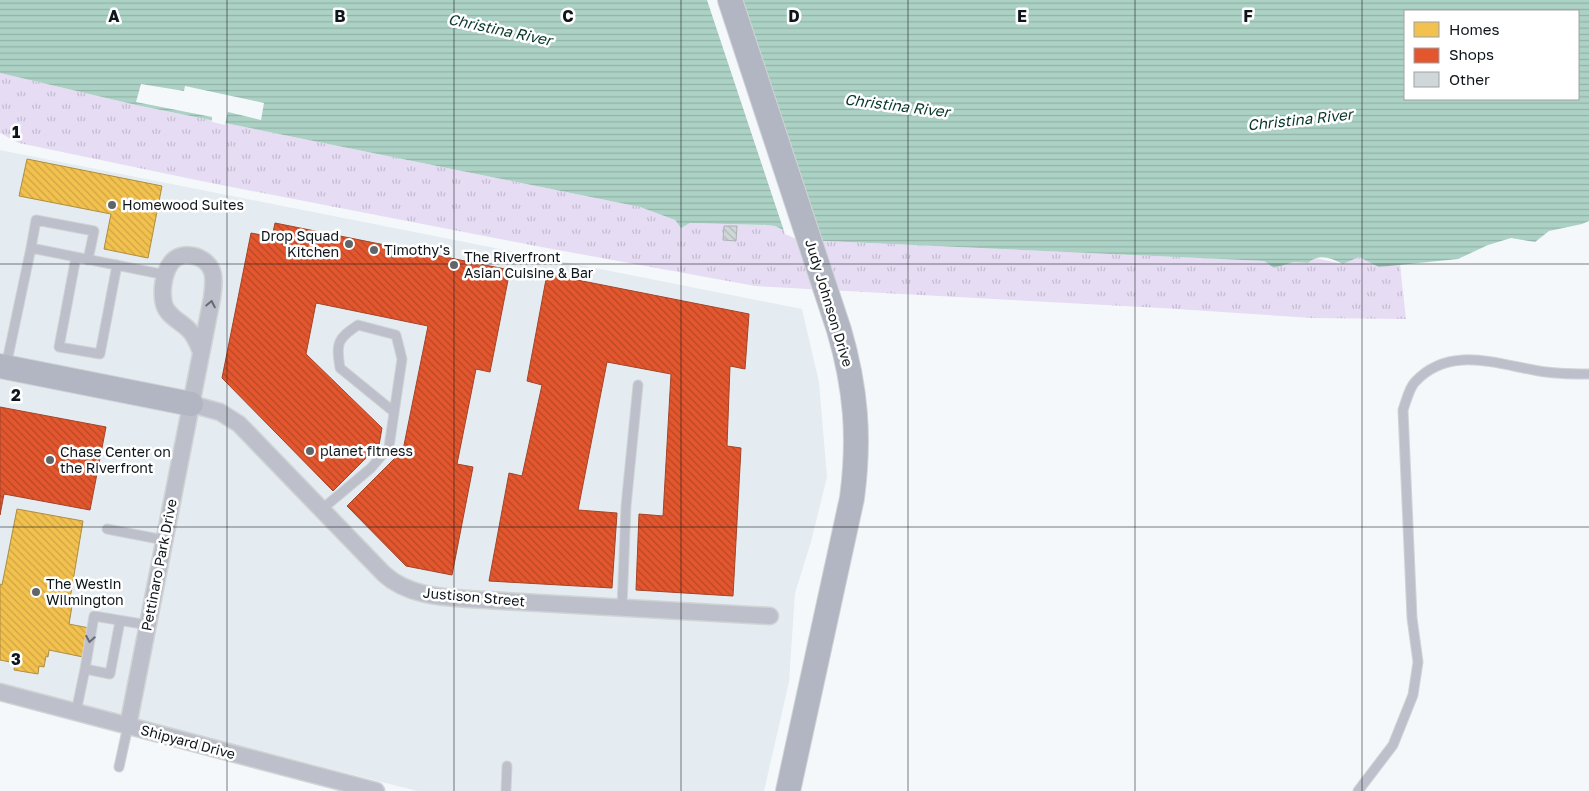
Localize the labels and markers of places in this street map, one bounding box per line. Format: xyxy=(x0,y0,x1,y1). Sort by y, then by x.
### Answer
place label: Homewood Suites xyxy=(122,196,244,213)
marker: Homewood Suites xyxy=(106,199,118,211)
place label: Drop Squad Kitchen xyxy=(261,227,339,260)
marker: Drop Squad Kitchen xyxy=(343,238,355,250)
place label: Timothy's xyxy=(384,241,450,258)
marker: Timothy's xyxy=(368,244,380,256)
place label: The Riverfront Asian Cuisine & Bar xyxy=(464,248,594,281)
marker: The Riverfront Asian Cuisine & Bar xyxy=(448,259,460,271)
place label: planet fitness xyxy=(320,442,413,459)
place label: Chase Center on the Riverfront xyxy=(60,443,171,476)
marker: planet fitness xyxy=(304,445,316,457)
marker: Chase Center on the Riverfront xyxy=(44,454,56,466)
place label: The Westin Wilmington xyxy=(46,575,124,608)
marker: The Westin Wilmington xyxy=(30,586,42,598)

